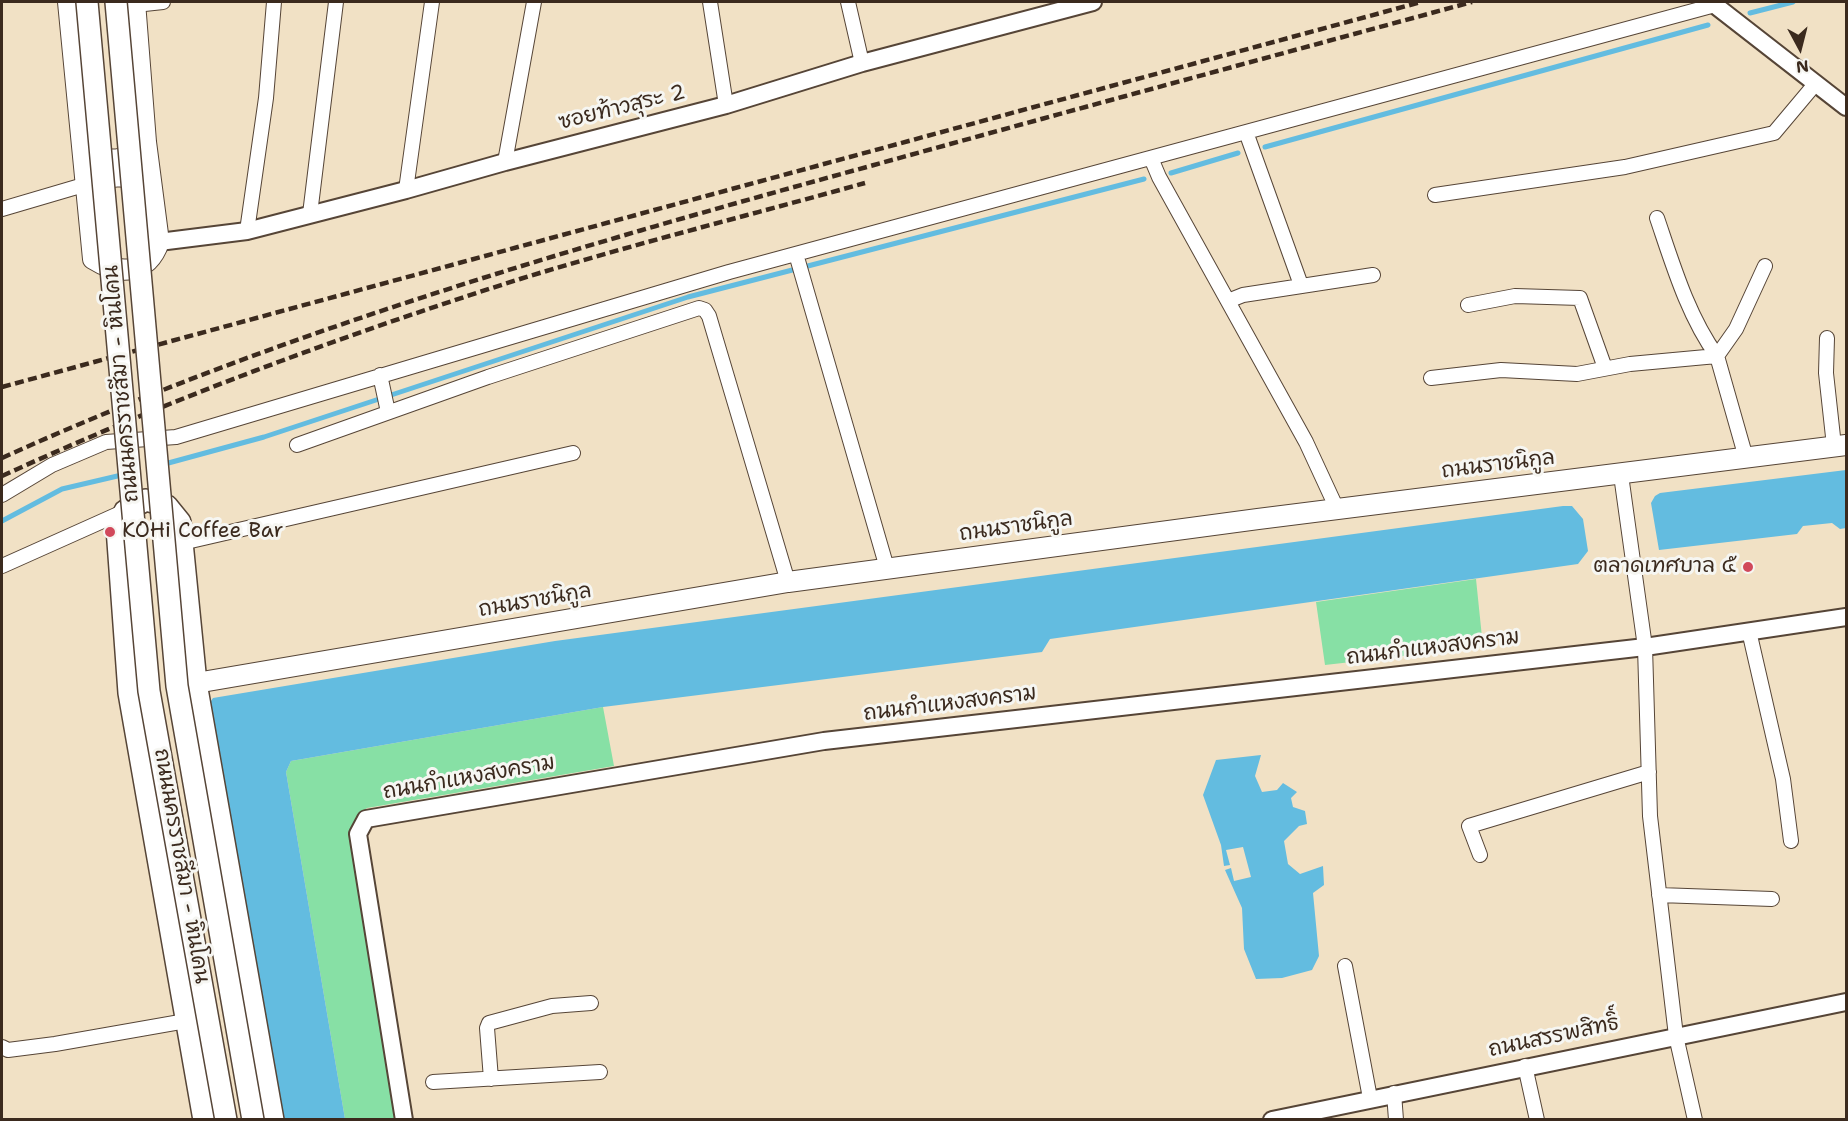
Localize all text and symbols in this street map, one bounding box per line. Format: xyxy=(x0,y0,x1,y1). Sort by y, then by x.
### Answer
north arrow xyxy=(1770,18,1830,78)
text: N xyxy=(1795,55,1810,78)
street label: ซอยท้าวสุระ 2 xyxy=(556,80,688,136)
street label: ถนนนครราชสีมา - หินโคน xyxy=(99,264,145,504)
street label: ถนนราชนิกูล xyxy=(1440,446,1556,484)
street label: ถนนราชนิกูล xyxy=(958,507,1074,547)
place label: KOHi Coffee Bar xyxy=(122,519,283,545)
marker: KOHi Coffee Bar xyxy=(103,525,117,539)
place label: ตลาดเทศบาล ๕ xyxy=(1593,554,1736,580)
marker: ตลาดเทศบาล ๕ xyxy=(1741,560,1755,574)
street label: ถนนราชนิกูล xyxy=(477,579,593,623)
street label: ถนนกำแหงสงคราม xyxy=(1345,625,1521,671)
street label: ถนนกำแหงสงคราม xyxy=(862,681,1038,727)
street label: ถนนนครราชสีมา - หินโคน xyxy=(148,747,214,985)
street label: ถนนกำแหงสงคราม xyxy=(381,750,557,806)
street label: ถนนสรรพสิทธิ์ xyxy=(1486,1011,1622,1063)

